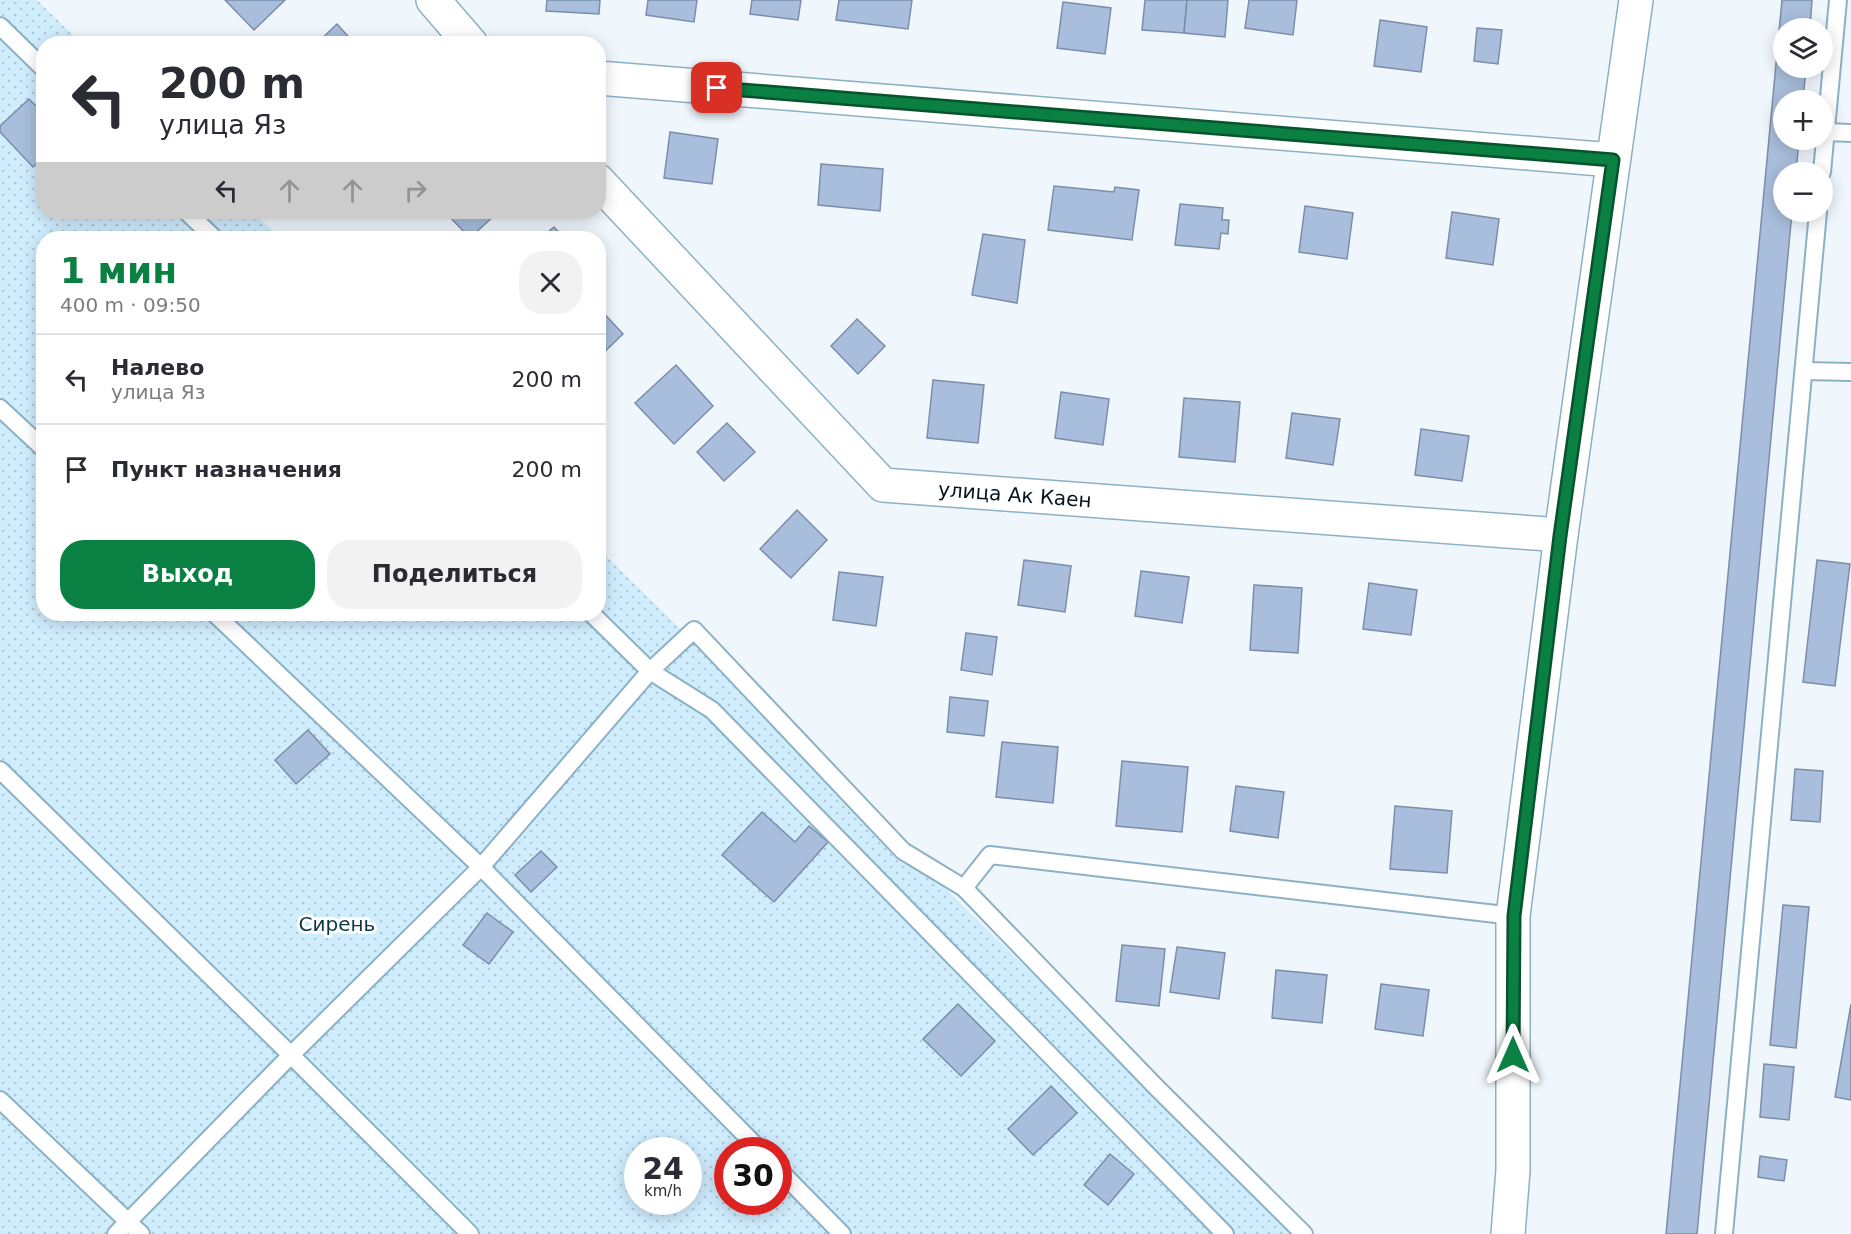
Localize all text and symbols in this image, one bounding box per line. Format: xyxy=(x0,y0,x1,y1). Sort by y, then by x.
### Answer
map controls xyxy=(1773,18,1833,222)
button: layers xyxy=(1773,18,1833,78)
text: 200 m xyxy=(159,59,305,108)
icon: left xyxy=(60,60,138,138)
pin xyxy=(691,62,742,113)
icon: arrive xyxy=(700,71,733,104)
button: + xyxy=(1773,90,1833,150)
text: улица Яз xyxy=(159,109,286,140)
button: − xyxy=(1773,162,1833,222)
icon: left xyxy=(210,174,243,207)
icon: ahead xyxy=(273,174,306,207)
icon: ahead xyxy=(336,174,369,207)
icon: right xyxy=(399,174,432,207)
text: 1 мин xyxy=(60,250,177,291)
button: close xyxy=(519,251,582,314)
text: 400 m · 09:50 xyxy=(60,293,201,317)
text: Налево xyxy=(111,355,204,380)
icon: left xyxy=(60,363,93,396)
text: 200 m xyxy=(512,367,582,392)
text: улица Яз xyxy=(111,380,205,404)
icon: arrive xyxy=(60,453,93,486)
text: Пункт назначения xyxy=(111,457,342,482)
text: 200 m xyxy=(512,457,582,482)
street label: улица Ак Каен xyxy=(937,477,1093,512)
button: Выход xyxy=(60,540,315,609)
button: Поделиться xyxy=(327,540,582,609)
park label: Сирень xyxy=(299,912,375,936)
position arrow xyxy=(1481,1023,1545,1087)
speed limit sign: 30 xyxy=(714,1137,792,1215)
text: 24 xyxy=(642,1151,684,1186)
text: km/h xyxy=(644,1182,682,1200)

